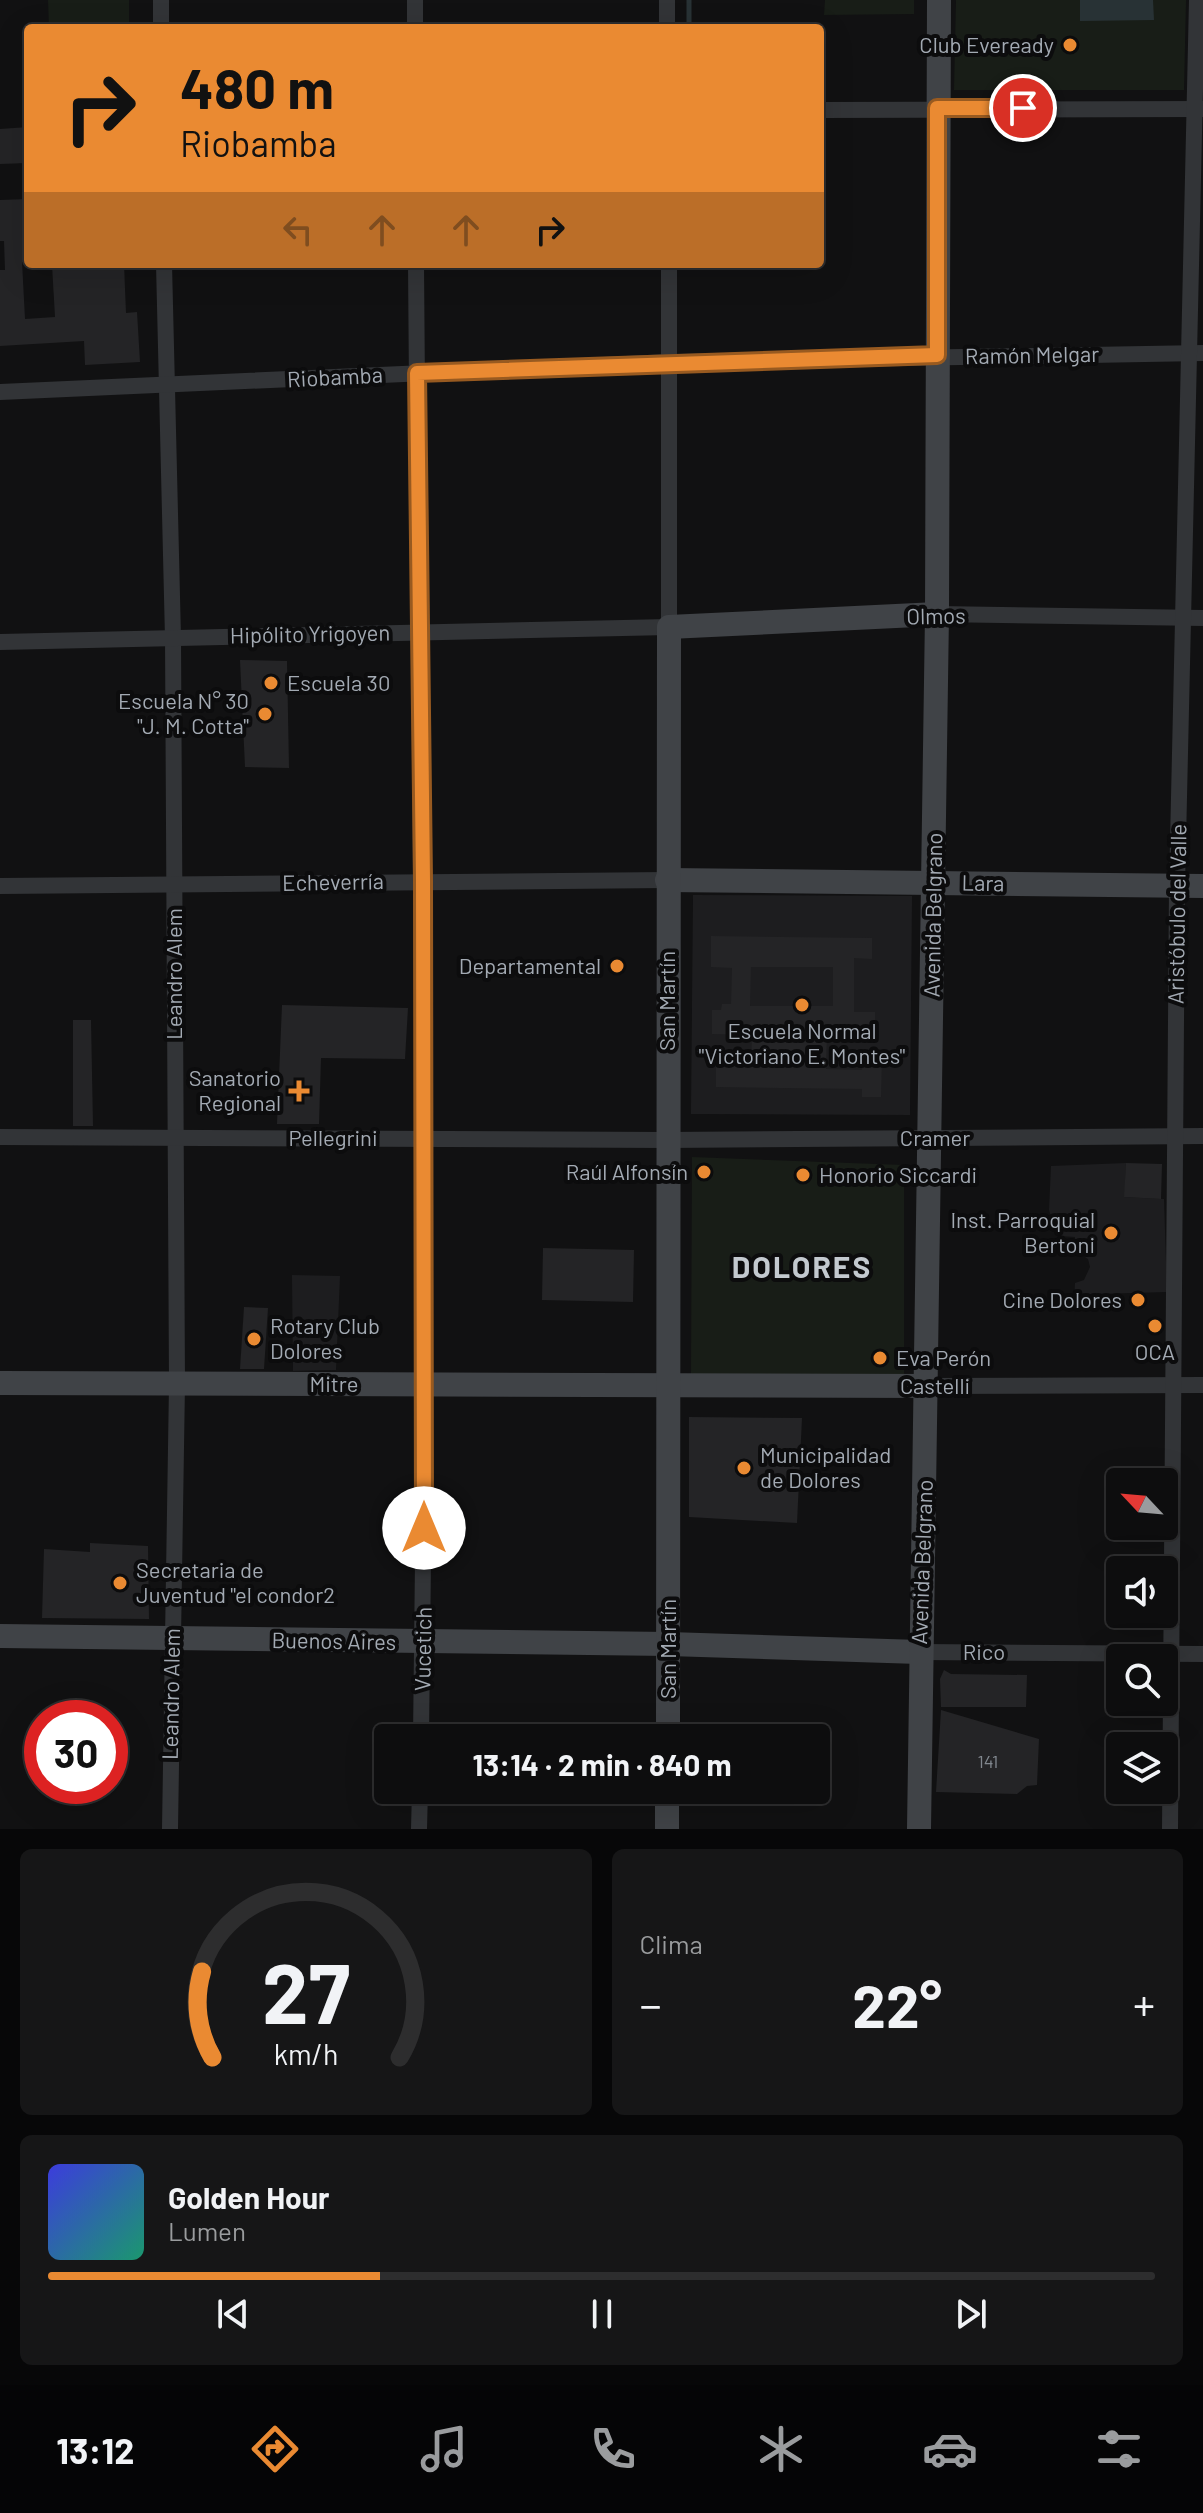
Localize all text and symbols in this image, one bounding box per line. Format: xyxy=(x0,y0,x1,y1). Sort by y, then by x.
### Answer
place label: Club Eveready xyxy=(919,31,1054,57)
marker: Club Eveready xyxy=(1061,36,1079,54)
text: 480 m xyxy=(180,53,334,120)
icon: right xyxy=(48,56,152,160)
pin xyxy=(989,74,1057,142)
icon: arrive xyxy=(1001,86,1045,130)
text: Riobamba xyxy=(180,121,337,164)
icon: left xyxy=(276,208,320,252)
icon: ahead xyxy=(360,208,404,252)
icon: ahead xyxy=(444,208,488,252)
icon: right xyxy=(528,208,572,252)
street label: Ramón Melgar xyxy=(965,340,1099,368)
street label: Riobamba xyxy=(286,361,383,391)
street label: Olmos xyxy=(906,601,966,629)
street label: Hipólito Yrigoyen xyxy=(230,619,390,647)
place label: Escuela 30 xyxy=(287,669,390,695)
marker: Escuela 30 xyxy=(262,674,280,692)
place label: Escuela N° 30 "J. M. Cotta" xyxy=(118,687,249,738)
marker: Escuela N° 30 "J. M. Cotta" xyxy=(256,705,274,723)
street label: Aristóbulo del Valle xyxy=(1161,824,1191,1004)
street label: Avenida Belgrano xyxy=(918,832,946,998)
street label: Echeverría xyxy=(282,867,384,895)
street label: Lara xyxy=(961,869,1005,895)
street label: Leandro Alem xyxy=(160,908,186,1040)
street label: San Martín xyxy=(653,951,679,1051)
place label: Departamental xyxy=(459,952,601,978)
marker: Departamental xyxy=(608,957,626,975)
marker: Escuela Normal "Victoriano E. Montes" xyxy=(793,996,811,1014)
place label: Escuela Normal "Victoriano E. Montes" xyxy=(699,1017,906,1068)
place label: Sanatorio Regional xyxy=(189,1064,281,1115)
marker: Sanatorio Regional xyxy=(288,1080,310,1102)
street label: Pellegrini xyxy=(288,1124,378,1150)
street label: Cramer xyxy=(900,1124,970,1150)
place label: Raúl Alfonsín xyxy=(566,1158,688,1184)
place label: Honorio Siccardi xyxy=(819,1161,977,1187)
marker: Raúl Alfonsín xyxy=(695,1163,713,1181)
marker: Honorio Siccardi xyxy=(794,1166,812,1184)
place label: Inst. Parroquial Bertoni xyxy=(950,1206,1095,1257)
marker: Inst. Parroquial Bertoni xyxy=(1102,1224,1120,1242)
district label: DOLORES xyxy=(732,1248,872,1284)
place label: Cine Dolores xyxy=(1003,1286,1122,1312)
marker: Cine Dolores xyxy=(1129,1291,1147,1309)
place label: Rotary Club Dolores xyxy=(270,1312,380,1363)
marker: OCA xyxy=(1146,1317,1164,1335)
marker: Rotary Club Dolores xyxy=(245,1330,263,1348)
place label: OCA xyxy=(1135,1338,1175,1364)
place label: Eva Perón xyxy=(896,1344,991,1370)
marker: Eva Perón xyxy=(871,1349,889,1367)
street label: Mitre xyxy=(310,1370,358,1396)
street label: Castelli xyxy=(900,1372,970,1398)
place label: Municipalidad de Dolores xyxy=(760,1441,891,1492)
marker: Municipalidad de Dolores xyxy=(735,1459,753,1477)
north arrow xyxy=(1106,1468,1178,1540)
map controls xyxy=(1106,1468,1178,1804)
street label: Avenida Belgrano xyxy=(905,1479,937,1645)
position arrow xyxy=(382,1486,466,1570)
place label: Secretaria de Juventud "el condor2 xyxy=(136,1556,335,1607)
button: sound xyxy=(1106,1556,1178,1628)
marker: Secretaria de Juventud "el condor2 xyxy=(111,1574,129,1592)
street label: San Martín xyxy=(654,1599,680,1699)
street label: Vucetich xyxy=(408,1607,436,1691)
street label: Buenos Aires xyxy=(271,1626,397,1654)
street label: Leandro Alem xyxy=(156,1628,184,1760)
street label: Rico xyxy=(963,1638,1005,1664)
button: search xyxy=(1106,1644,1178,1716)
speed limit sign: 30 xyxy=(24,1700,128,1804)
button: layers xyxy=(1106,1732,1178,1804)
text: 13:14 · 2 min · 840 m xyxy=(472,1746,732,1782)
house number: 141 xyxy=(978,1750,998,1772)
text: Clima xyxy=(640,1928,703,1959)
text: 27 xyxy=(262,1941,350,2041)
text: 22° xyxy=(852,1968,942,2040)
text: − xyxy=(640,1977,662,2030)
text: + xyxy=(1133,1977,1155,2030)
text: km/h xyxy=(273,2036,338,2071)
text: Golden Hour xyxy=(168,2179,330,2215)
text: Lumen xyxy=(168,2215,246,2246)
icon: previous xyxy=(211,2292,255,2336)
icon: pause xyxy=(580,2292,624,2336)
icon: next xyxy=(949,2292,993,2336)
icon: directions xyxy=(247,2421,303,2477)
icon: music xyxy=(416,2421,472,2477)
icon: phone xyxy=(585,2421,641,2477)
icon: climate xyxy=(753,2421,809,2477)
icon: car xyxy=(922,2421,978,2477)
icon: filters xyxy=(1091,2421,1147,2477)
text: 13:12 xyxy=(56,2428,135,2471)

